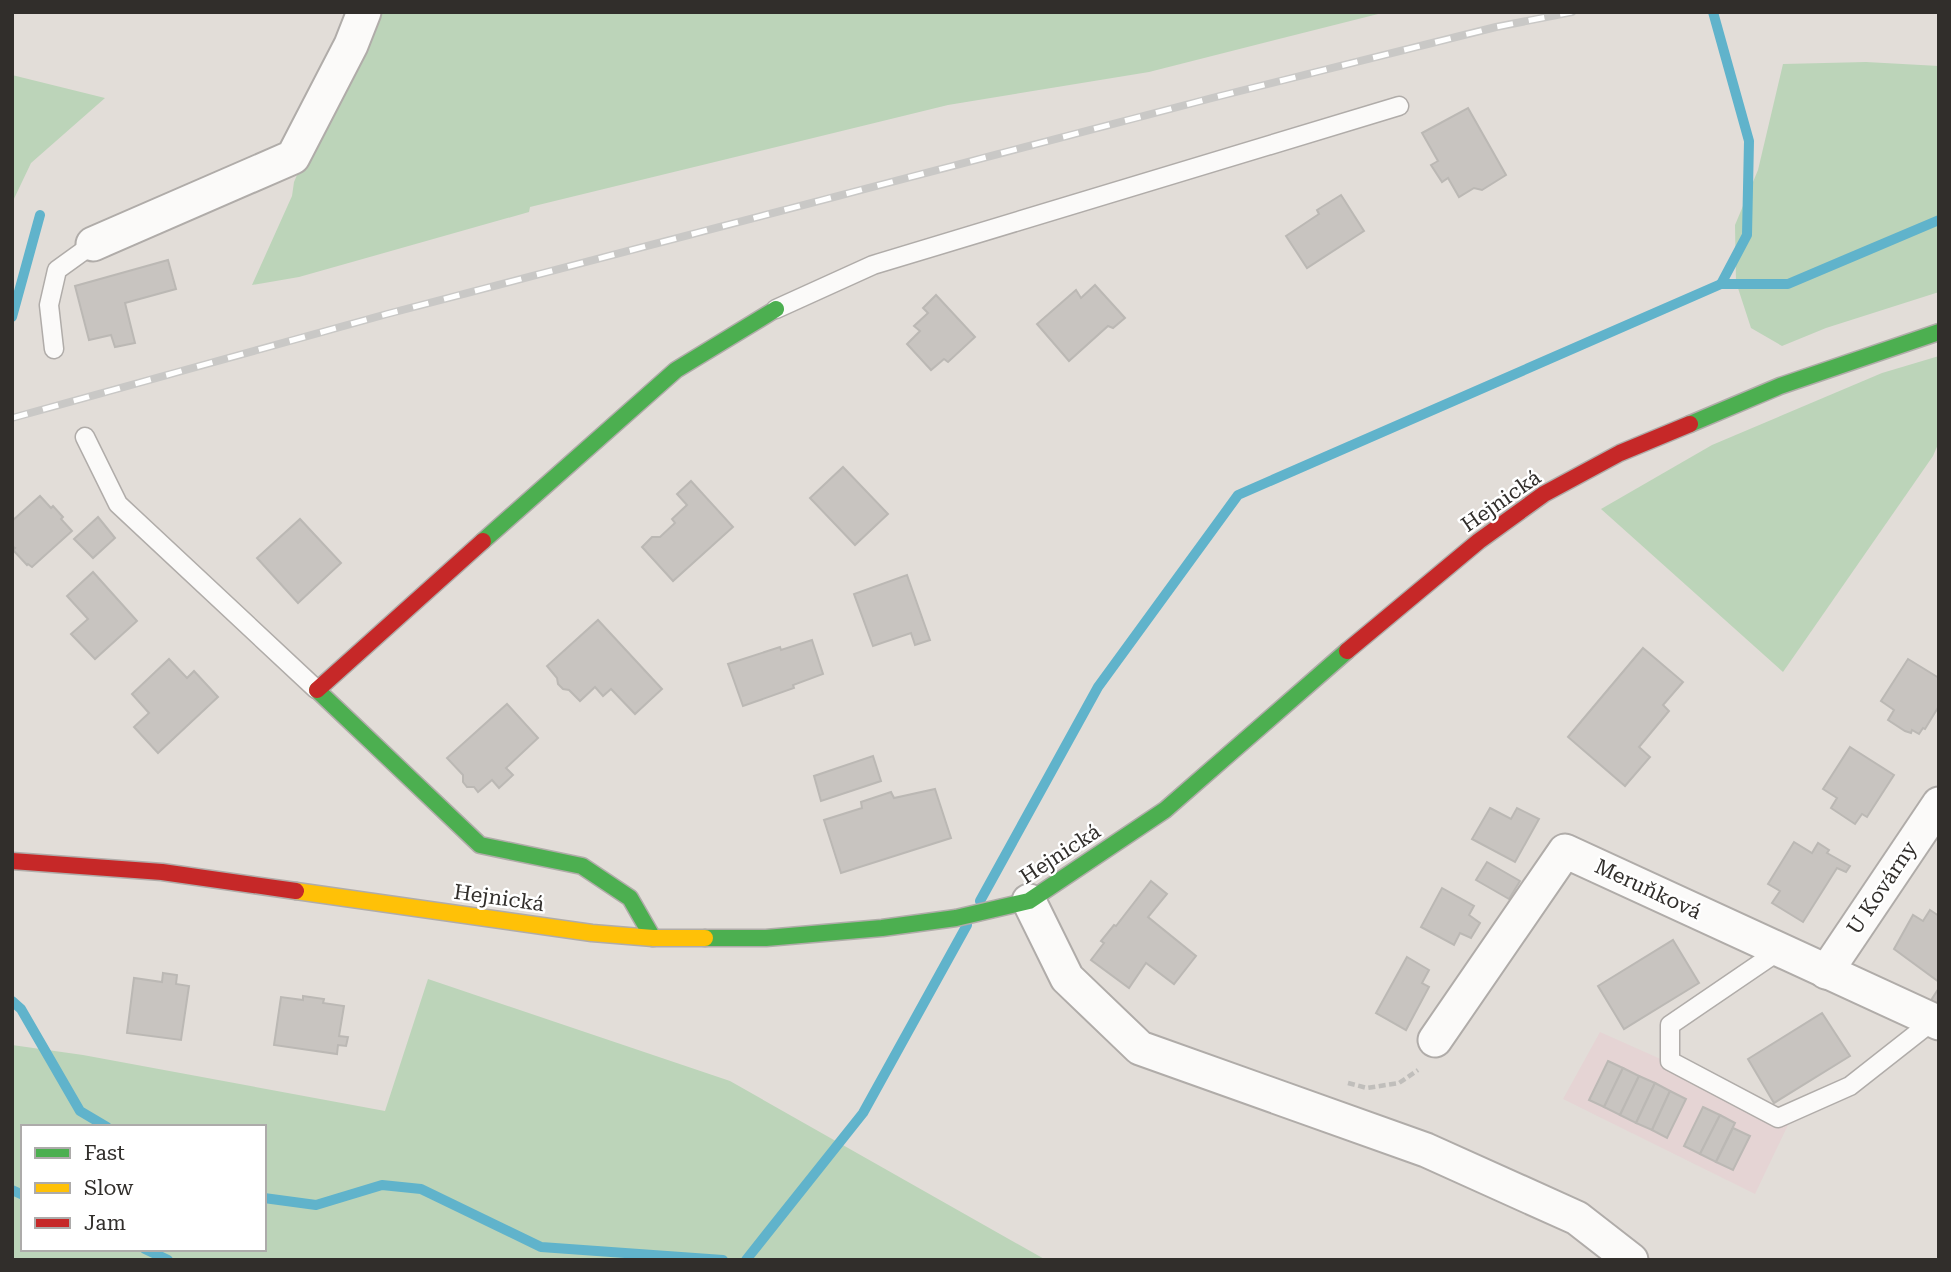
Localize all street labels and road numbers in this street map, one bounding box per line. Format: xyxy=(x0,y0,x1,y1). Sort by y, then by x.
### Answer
street label: Hejnická xyxy=(1457,465,1546,537)
street label: Hejnická xyxy=(1015,819,1105,889)
street label: U Kovárny xyxy=(1842,836,1922,939)
street label: Meruňková xyxy=(1591,854,1706,924)
street label: Hejnická xyxy=(452,880,546,916)

